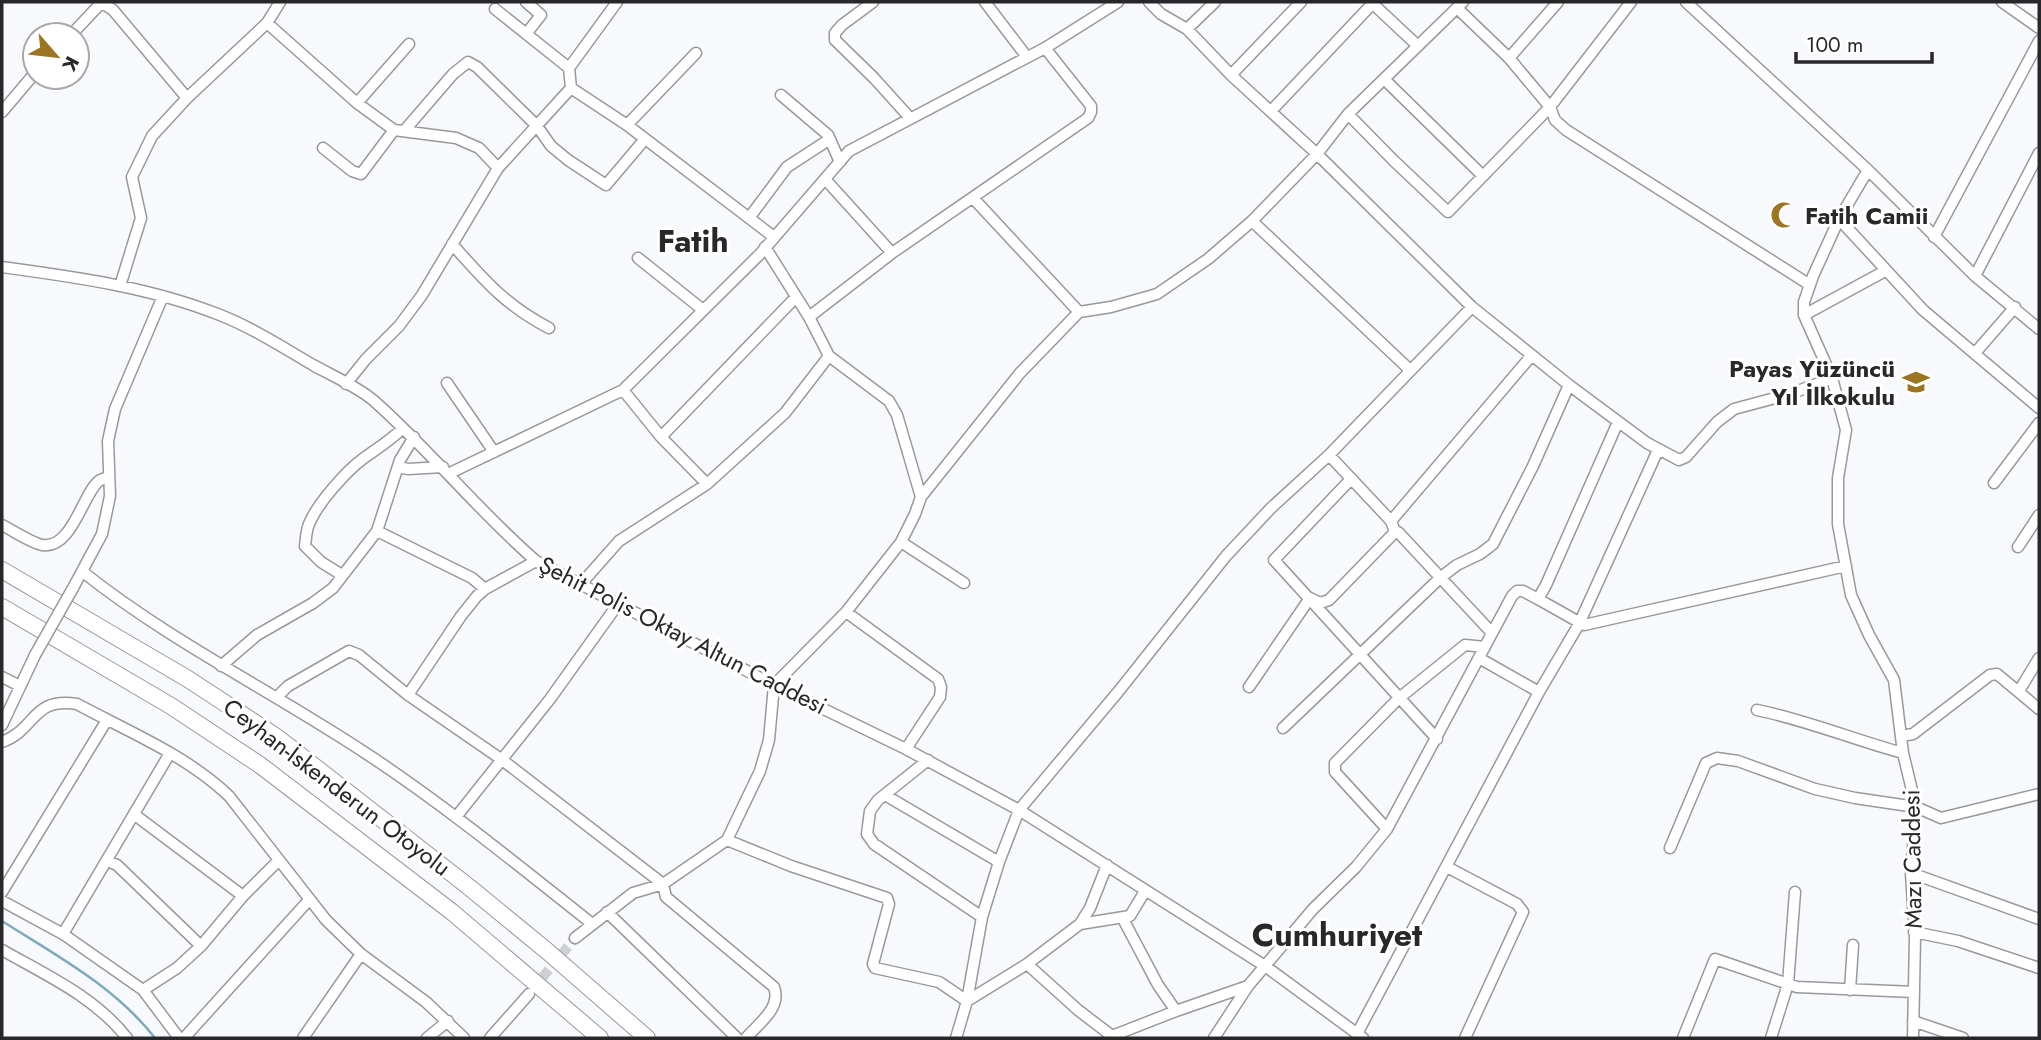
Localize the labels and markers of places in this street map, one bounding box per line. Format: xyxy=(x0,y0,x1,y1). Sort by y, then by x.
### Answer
place label: Fatih Camii xyxy=(1805,198,1928,233)
mosque icon: Fatih Camii xyxy=(1769,200,1799,230)
place label: Payas Yüzüncü Yıl İlkokulu xyxy=(1729,351,1895,414)
school or university icon: Payas Yüzüncü Yıl İlkokulu xyxy=(1901,367,1931,397)

